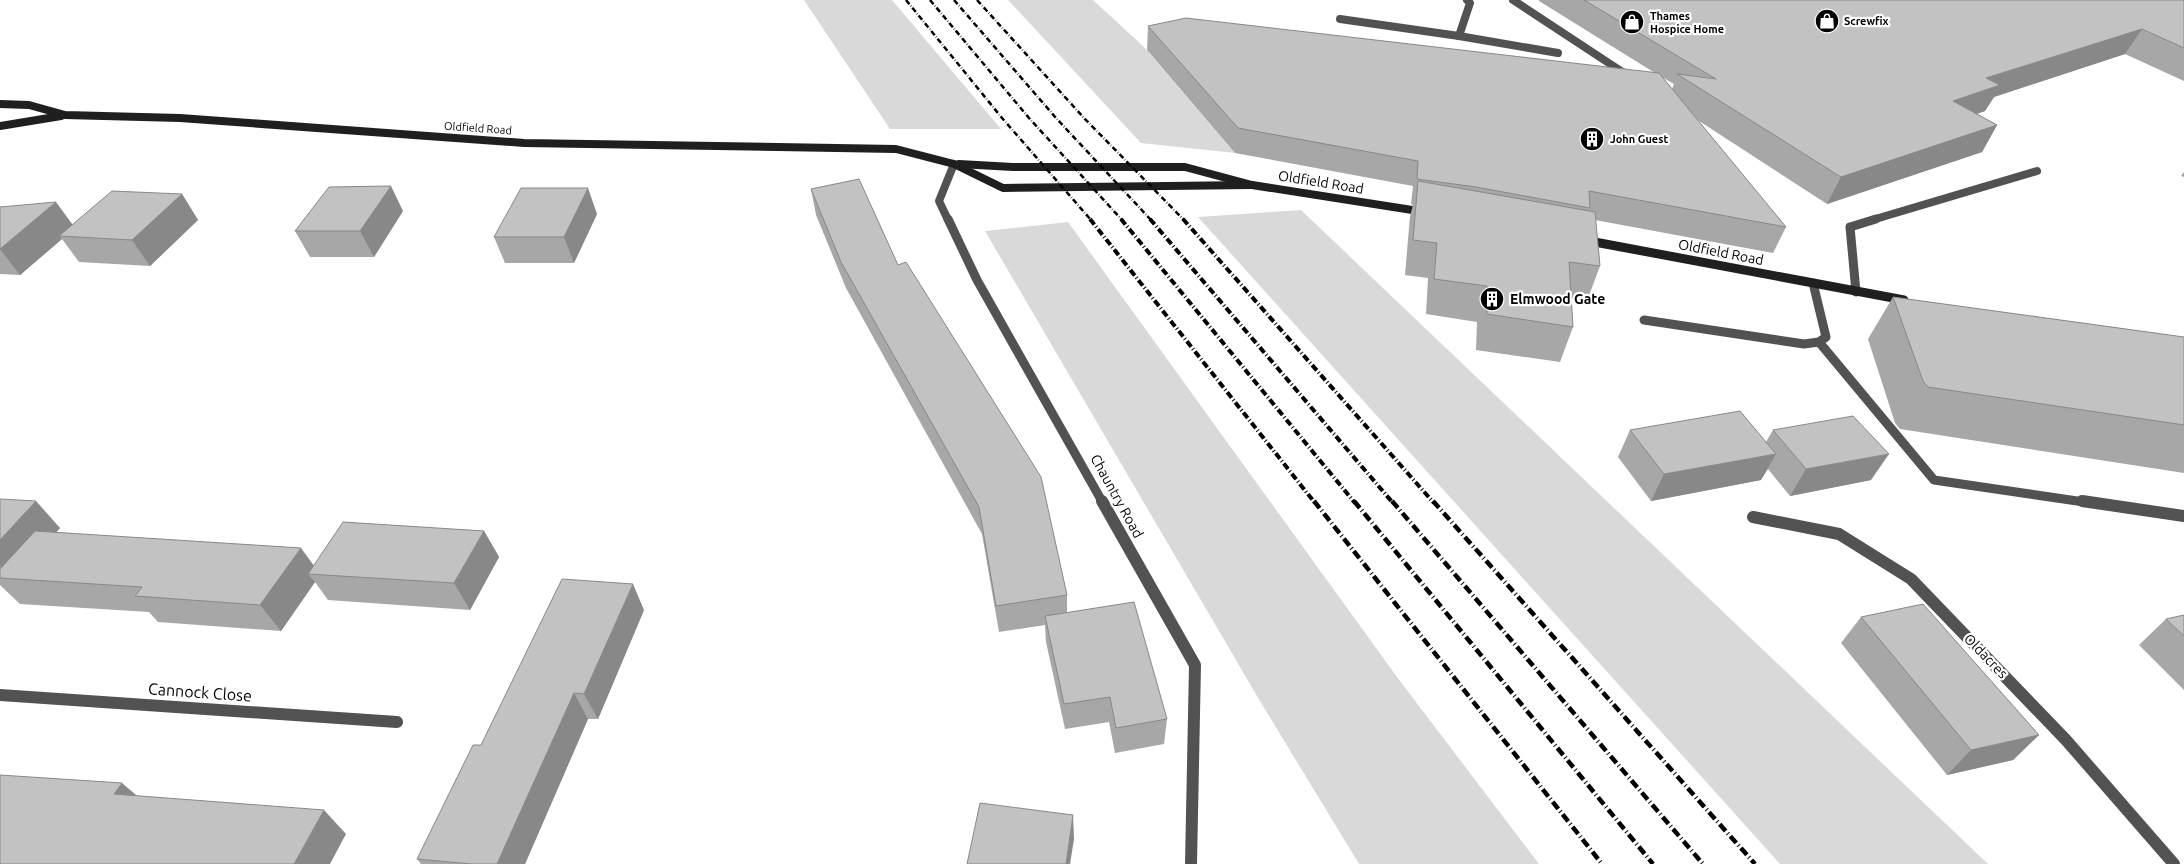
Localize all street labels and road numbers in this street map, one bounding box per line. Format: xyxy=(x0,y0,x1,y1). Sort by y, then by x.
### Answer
street label: Oldfield Road xyxy=(444,120,512,136)
street label: Oldfield Road xyxy=(1277,167,1365,197)
street label: Oldfield Road xyxy=(1677,236,1765,268)
street label: Chauntry Road xyxy=(1087,451,1147,541)
street label: Oldacres xyxy=(1961,630,2011,682)
street label: Cannock Close xyxy=(147,679,253,705)

